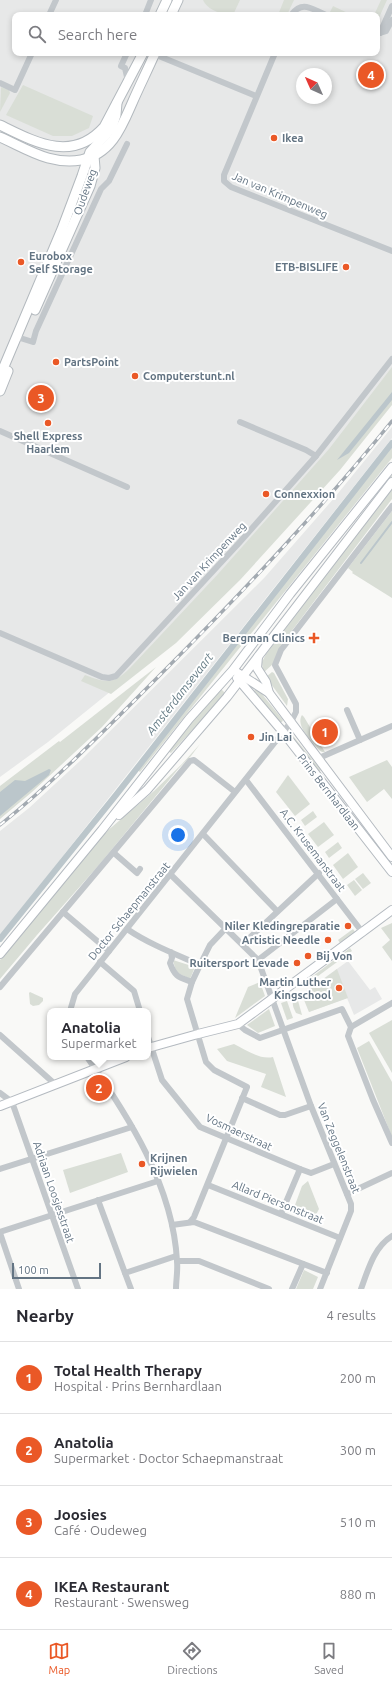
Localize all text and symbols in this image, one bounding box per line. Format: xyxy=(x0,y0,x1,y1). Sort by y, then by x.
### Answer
search box xyxy=(12,12,380,56)
icon: search xyxy=(26,23,48,45)
text: Search here xyxy=(58,26,137,43)
pin: 4 xyxy=(358,60,384,90)
north arrow xyxy=(296,68,332,104)
place label: Ikea xyxy=(282,132,303,144)
marker: Ikea xyxy=(269,133,279,143)
street label: Oudeweg xyxy=(71,167,99,217)
street label: Jan van Krimpenweg xyxy=(231,169,329,221)
place label: Eurobox Self Storage xyxy=(29,250,93,275)
marker: Eurobox Self Storage xyxy=(16,257,26,267)
place label: ETB-BISLIFE xyxy=(275,261,338,273)
marker: ETB-BISLIFE xyxy=(341,262,351,272)
place label: PartsPoint xyxy=(64,356,119,368)
marker: PartsPoint xyxy=(51,357,61,367)
place label: Computerstunt.nl xyxy=(143,370,235,382)
marker: Computerstunt.nl xyxy=(130,371,140,381)
pin: 3 xyxy=(28,383,54,413)
marker: Shell Express Haarlem xyxy=(43,418,53,428)
place label: Shell Express Haarlem xyxy=(14,430,82,455)
place label: Connexxion xyxy=(274,488,335,500)
marker: Connexxion xyxy=(261,489,271,499)
street label: Jan van Krimpenweg xyxy=(170,519,248,603)
place label: Bergman Clinics xyxy=(222,632,305,644)
marker: Bergman Clinics xyxy=(308,632,320,644)
water label: Amsterdamsevaart xyxy=(143,650,216,738)
pin: 1 xyxy=(312,717,338,747)
place label: Jin Lai xyxy=(259,731,292,743)
marker: Jin Lai xyxy=(246,732,256,742)
street label: Prins Bernhardlaan xyxy=(295,751,363,833)
street label: A.C. Krusemanstraat xyxy=(278,806,348,894)
your location xyxy=(168,825,188,845)
street label: Doctor Schaepmanstraat xyxy=(86,859,173,962)
place label: Niler Kledingreparatie xyxy=(225,920,340,932)
marker: Niler Kledingreparatie xyxy=(343,921,353,931)
place label: Artistic Needle xyxy=(242,934,320,946)
marker: Artistic Needle xyxy=(323,935,333,945)
place label: Bij Von xyxy=(316,950,353,962)
marker: Bij Von xyxy=(303,951,313,961)
place label: Ruitersport Levade xyxy=(190,957,289,969)
marker: Ruitersport Levade xyxy=(292,958,302,968)
place label: Martin Luther Kingschool xyxy=(259,976,332,1001)
marker: Martin Luther Kingschool xyxy=(334,983,344,993)
popup xyxy=(47,1008,151,1060)
text: Anatolia xyxy=(61,1019,121,1036)
text: Supermarket xyxy=(61,1036,137,1050)
pin: 2 xyxy=(86,1073,112,1103)
street label: Van Zeggelenstraat xyxy=(315,1101,363,1196)
street label: Vosmaerstraat xyxy=(204,1111,275,1153)
street label: Adriaan Loosjesstraat xyxy=(31,1140,77,1245)
place label: Krijnen Rijwielen xyxy=(150,1152,198,1177)
marker: Krijnen Rijwielen xyxy=(137,1159,147,1169)
street label: Allard Piersonstraat xyxy=(231,1178,326,1226)
scale bar xyxy=(12,1261,101,1280)
text: 100 m xyxy=(18,1264,49,1276)
text: Nearby xyxy=(16,1306,74,1325)
text: 4 results xyxy=(326,1308,376,1322)
text: Total Health Therapy xyxy=(54,1362,202,1379)
text: 1 xyxy=(25,1371,33,1385)
text: 200 m xyxy=(340,1371,376,1385)
text: Hospital · Prins Bernhardlaan xyxy=(54,1379,222,1393)
text: Anatolia xyxy=(54,1434,114,1451)
text: 2 xyxy=(25,1443,33,1457)
text: 300 m xyxy=(340,1443,376,1457)
text: Supermarket · Doctor Schaepmanstraat xyxy=(54,1451,283,1465)
text: Joosies xyxy=(54,1506,107,1523)
text: 3 xyxy=(25,1515,33,1529)
text: 510 m xyxy=(340,1515,376,1529)
text: Café · Oudeweg xyxy=(54,1523,147,1537)
text: IKEA Restaurant xyxy=(54,1578,169,1595)
text: 4 xyxy=(25,1587,33,1601)
text: 880 m xyxy=(340,1587,376,1601)
text: Restaurant · Swensweg xyxy=(54,1595,189,1609)
tab: Map xyxy=(48,1640,70,1676)
tab: Directions xyxy=(167,1640,218,1676)
tab: Saved xyxy=(314,1640,344,1676)

